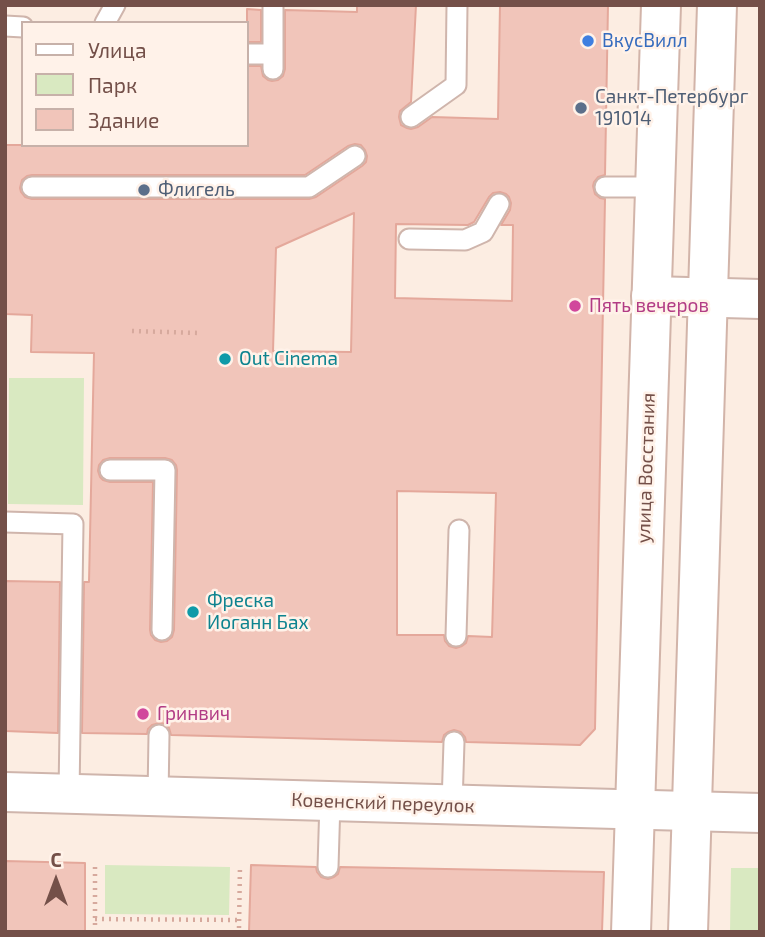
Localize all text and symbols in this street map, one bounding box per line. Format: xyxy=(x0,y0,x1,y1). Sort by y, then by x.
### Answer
legend xyxy=(21,21,248,147)
place label: ВкусВилл xyxy=(602,30,688,52)
marker: ВкусВилл xyxy=(580,33,596,49)
text: Улица xyxy=(88,37,147,62)
text: Парк xyxy=(88,72,137,97)
place label: Санкт-Петербург 191014 xyxy=(595,86,748,130)
marker: Санкт-Петербург 191014 xyxy=(573,100,589,116)
text: Здание xyxy=(88,107,159,132)
place label: Флигель xyxy=(158,179,235,201)
marker: Флигель xyxy=(136,182,152,198)
place label: Пять вечеров xyxy=(589,295,709,317)
marker: Пять вечеров xyxy=(567,298,583,314)
place label: Out Cinema xyxy=(239,348,338,370)
marker: Out Cinema xyxy=(217,351,233,367)
street label: улица Восстания xyxy=(632,392,660,544)
place label: Фреска Иоганн Бах xyxy=(207,590,309,634)
marker: Фреска Иоганн Бах xyxy=(185,604,201,620)
place label: Гринвич xyxy=(157,703,230,725)
marker: Гринвич xyxy=(135,706,151,722)
street label: Ковенский переулок xyxy=(291,788,475,818)
north arrow xyxy=(21,846,91,916)
text: С xyxy=(50,848,62,871)

